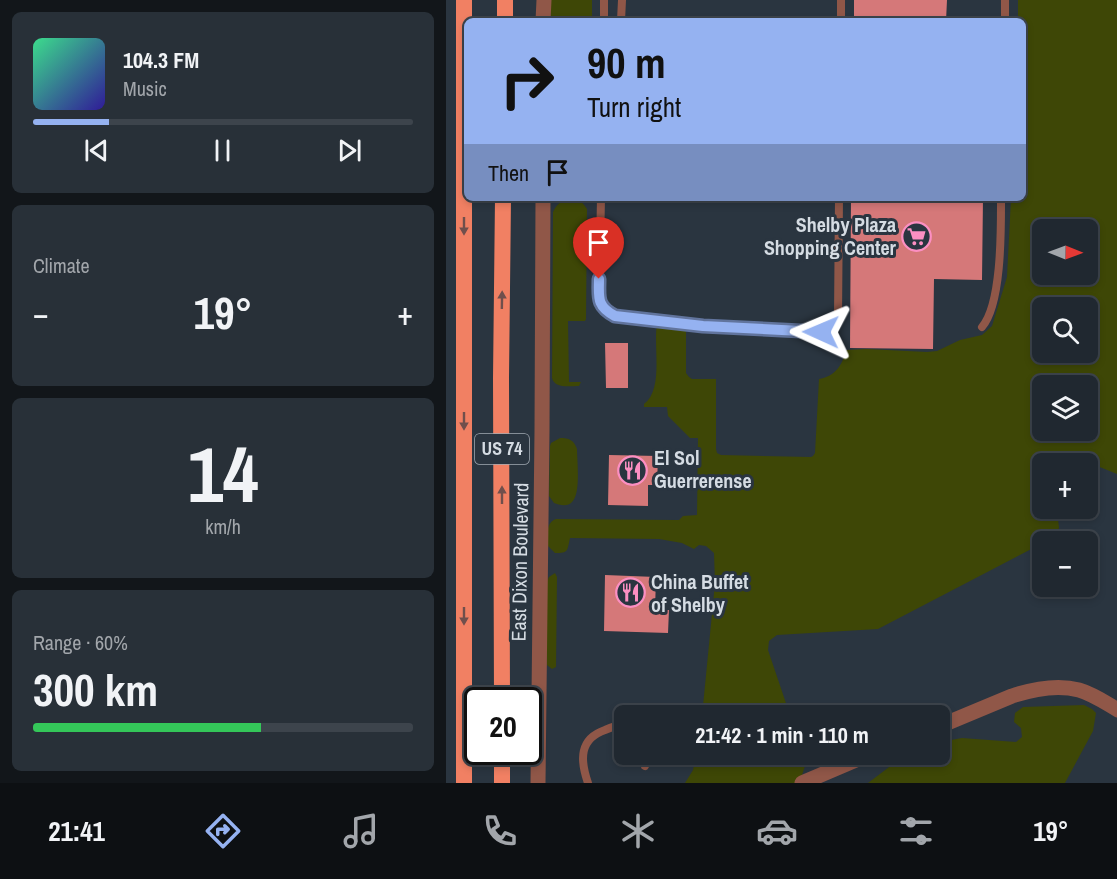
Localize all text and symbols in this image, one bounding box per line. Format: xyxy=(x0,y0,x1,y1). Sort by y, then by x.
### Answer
text: 90 m xyxy=(587,35,666,91)
icon: right xyxy=(488,42,566,120)
text: 104.3 FM xyxy=(123,45,199,75)
text: Music xyxy=(123,75,167,102)
text: Turn right xyxy=(587,89,681,125)
icon: previous xyxy=(80,134,113,167)
icon: pause xyxy=(206,134,239,167)
icon: next xyxy=(333,134,366,167)
icon: arrive xyxy=(541,156,574,189)
text: Then xyxy=(488,158,529,188)
place label: Shelby Plaza Shopping Center xyxy=(764,211,897,261)
one-way arrow xyxy=(459,217,469,236)
pin xyxy=(573,217,624,279)
north arrow xyxy=(1032,219,1098,285)
map controls xyxy=(1032,219,1098,597)
supermarket icon: Shelby Plaza Shopping Center xyxy=(901,220,933,252)
icon: arrive xyxy=(582,226,615,259)
text: Climate xyxy=(33,252,90,279)
text: 19° xyxy=(193,282,253,343)
text: − xyxy=(33,291,49,335)
text: + xyxy=(397,291,413,335)
one-way arrow xyxy=(497,291,507,310)
button: search xyxy=(1032,297,1098,363)
position arrow xyxy=(789,300,853,364)
button: layers xyxy=(1032,375,1098,441)
one-way arrow xyxy=(459,412,469,431)
text: 14 xyxy=(187,421,259,526)
road number: US 74 xyxy=(475,434,529,464)
place label: El Sol Guerrerense xyxy=(654,444,752,494)
button: + xyxy=(1032,453,1098,519)
restaurant icon: El Sol Guerrerense xyxy=(617,454,649,486)
street label: East Dixon Boulevard xyxy=(505,482,534,642)
one-way arrow xyxy=(497,486,507,505)
text: km/h xyxy=(205,513,241,540)
button: − xyxy=(1032,531,1098,597)
place label: China Buffet of Shelby xyxy=(651,568,749,618)
restaurant icon: China Buffet of Shelby xyxy=(614,577,646,609)
one-way arrow xyxy=(459,607,469,626)
text: Range · 60% xyxy=(33,629,128,656)
text: 300 km xyxy=(33,659,158,720)
speed limit sign: 20 xyxy=(464,687,542,765)
text: 21:42 · 1 min · 110 m xyxy=(695,720,869,750)
icon: directions xyxy=(202,810,244,852)
icon: music xyxy=(340,810,382,852)
icon: phone xyxy=(479,810,521,852)
icon: climate xyxy=(617,810,659,852)
icon: car xyxy=(756,810,798,852)
icon: filters xyxy=(895,810,937,852)
text: 21:41 xyxy=(48,813,105,849)
text: 19° xyxy=(1033,813,1069,849)

